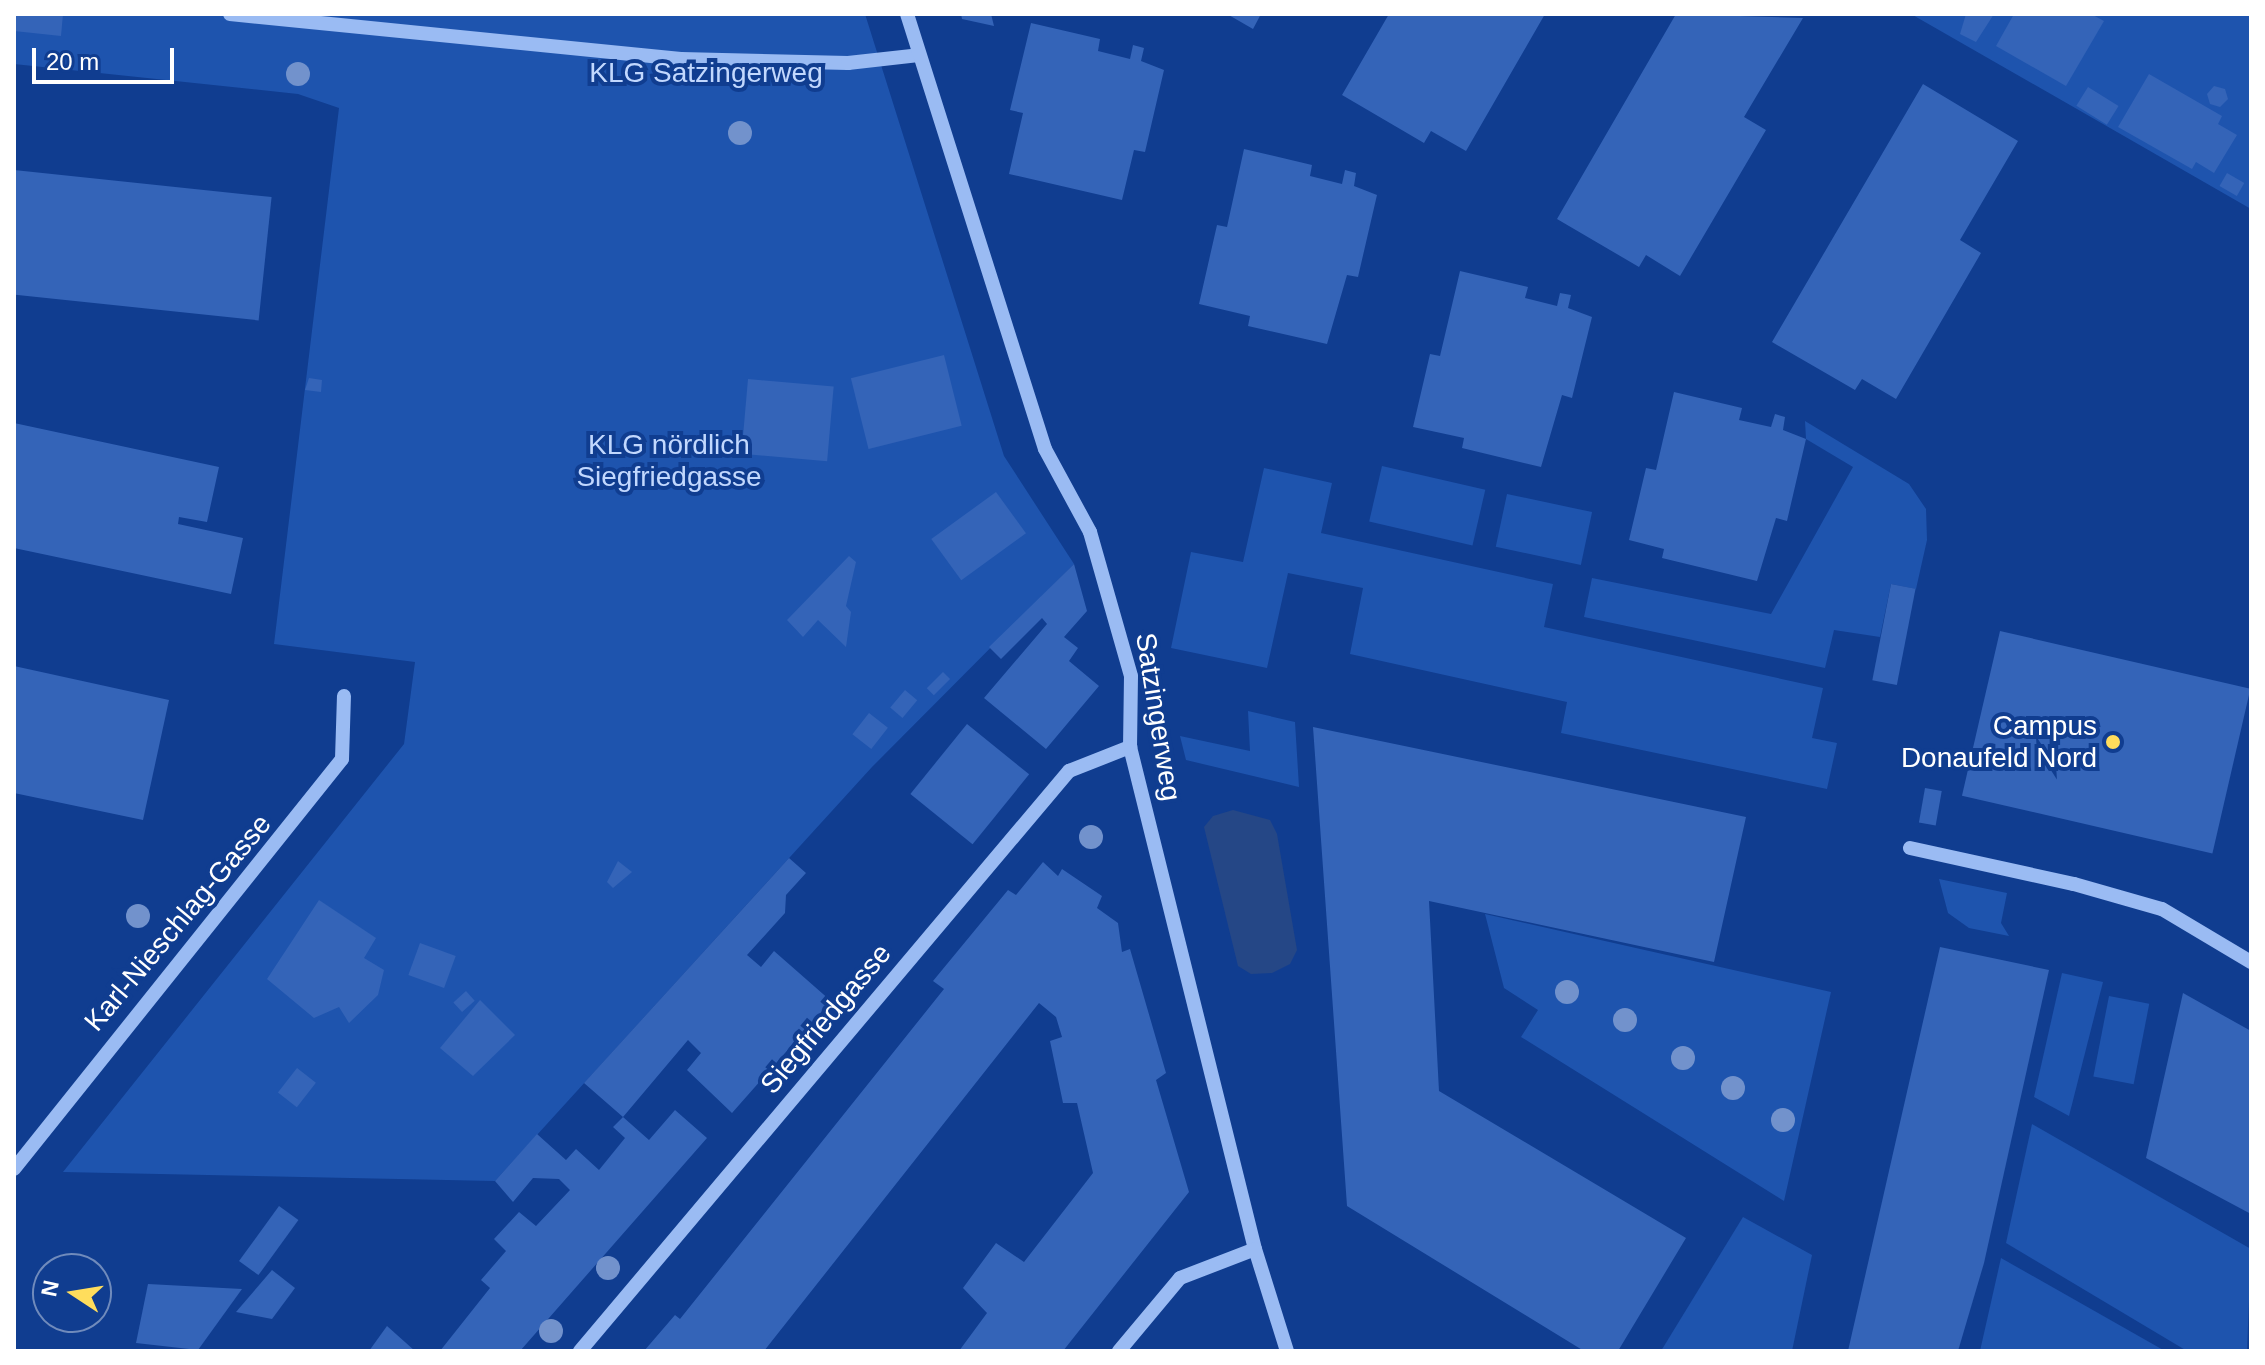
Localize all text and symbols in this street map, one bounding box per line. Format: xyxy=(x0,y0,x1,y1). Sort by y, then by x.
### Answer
scale bar xyxy=(36,32,178,82)
text: 20 m xyxy=(46,48,99,75)
park label: KLG Satzingerweg xyxy=(589,56,823,90)
park label: KLG nördlich Siegfriedgasse xyxy=(576,428,762,494)
street label: Satzingerweg xyxy=(1128,631,1188,803)
place label: Campus Donaufeld Nord xyxy=(1901,709,2097,775)
marker: Campus Donaufeld Nord xyxy=(2104,733,2122,751)
street label: Karl-Nieschlag-Gasse xyxy=(78,808,278,1038)
street label: Siegfriedgasse xyxy=(754,937,898,1101)
north arrow xyxy=(32,1253,112,1333)
text: N xyxy=(36,1278,64,1299)

